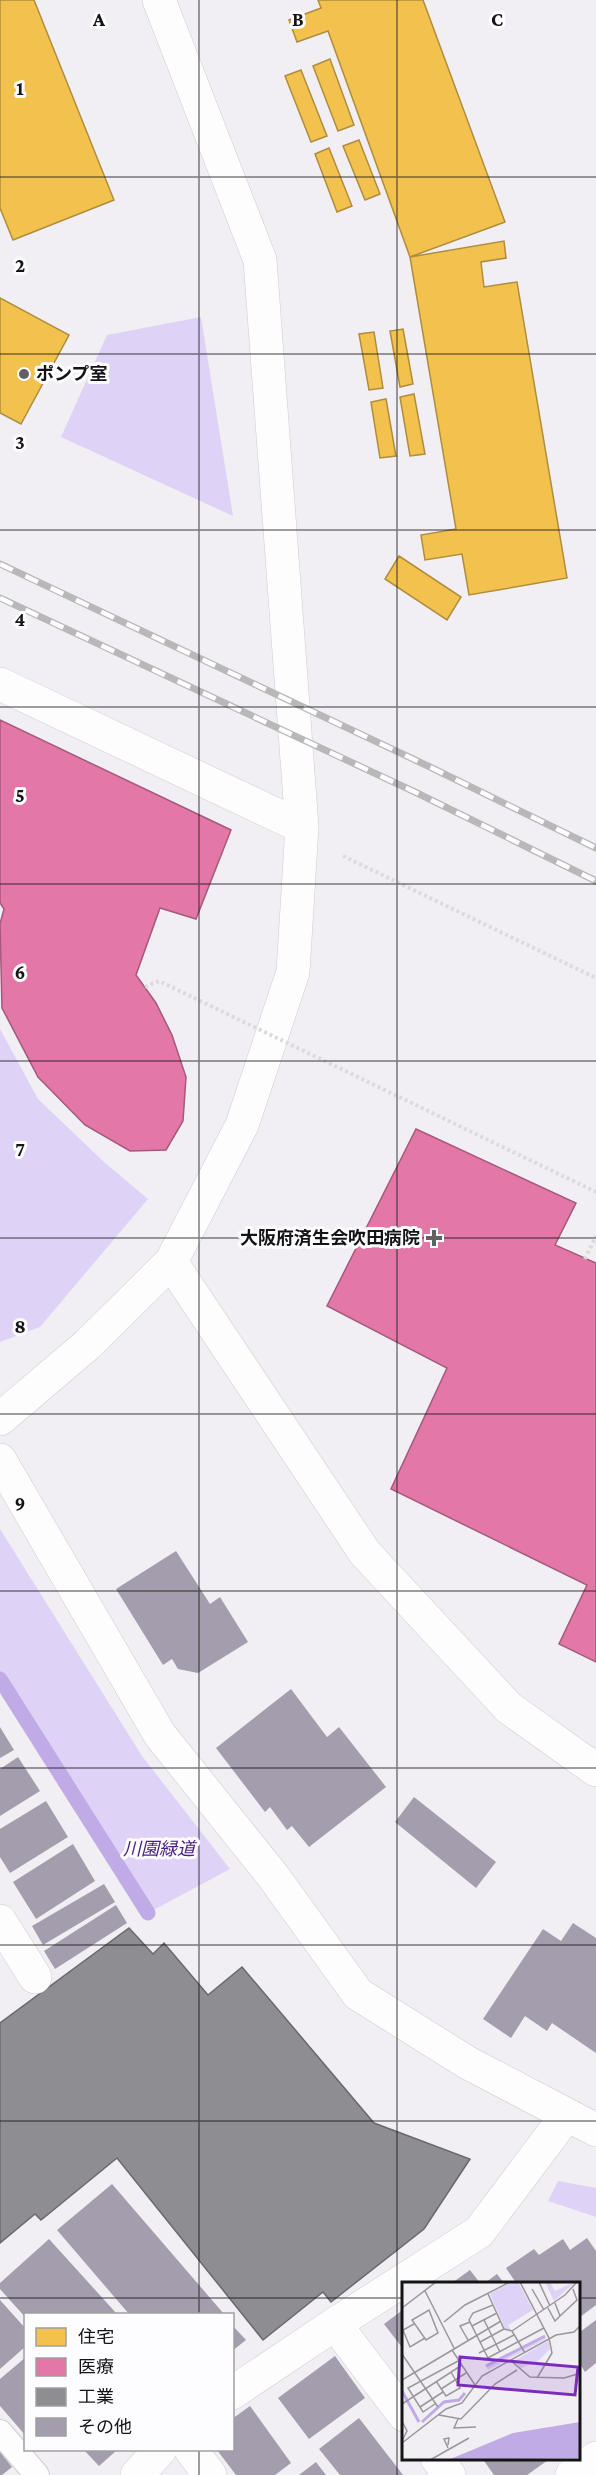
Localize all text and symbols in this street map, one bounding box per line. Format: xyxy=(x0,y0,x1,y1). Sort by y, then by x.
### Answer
text: A xyxy=(92,8,106,30)
text: B xyxy=(292,8,304,30)
text: C xyxy=(491,8,503,30)
text: 1 xyxy=(16,77,24,99)
text: 2 xyxy=(15,254,25,276)
place label: ポンプ室 xyxy=(36,364,107,384)
marker: ポンプ室 xyxy=(17,367,31,381)
text: 3 xyxy=(15,431,25,453)
text: 4 xyxy=(15,608,26,630)
text: 5 xyxy=(15,784,25,806)
text: 6 xyxy=(15,961,25,983)
text: 7 xyxy=(15,1138,25,1160)
place label: 大阪府済生会吹田病院 xyxy=(240,1228,420,1248)
marker: 大阪府済生会吹田病院 xyxy=(425,1229,443,1247)
text: 8 xyxy=(14,1315,26,1337)
text: 9 xyxy=(15,1492,25,1514)
park label: 川園緑道 xyxy=(123,1839,198,1859)
inset map xyxy=(402,2282,581,2460)
legend xyxy=(24,2313,234,2451)
text: 住宅 xyxy=(78,2327,114,2347)
text: 医療 xyxy=(78,2357,114,2377)
text: 工業 xyxy=(78,2387,114,2407)
text: その他 xyxy=(78,2417,132,2437)

